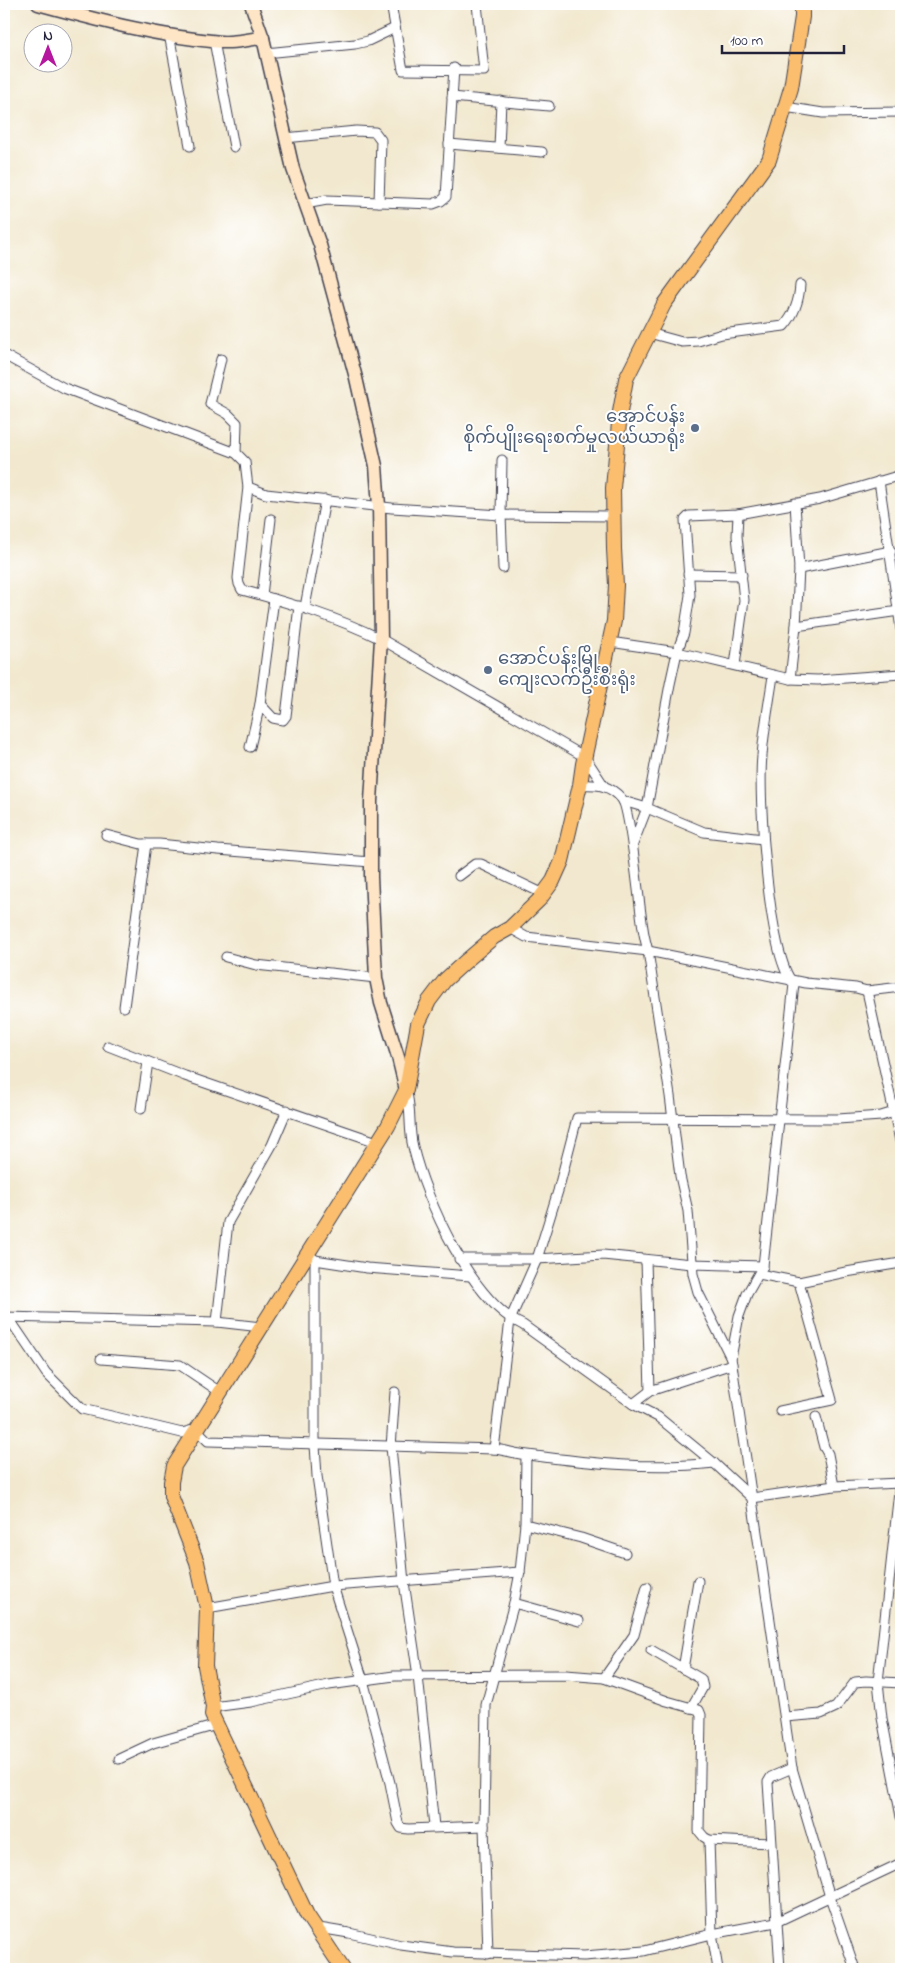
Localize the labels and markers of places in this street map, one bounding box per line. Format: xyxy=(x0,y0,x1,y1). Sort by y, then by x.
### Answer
place label: အောင်ပန်း စိုက်ပျိုးရေးစက်မှုလယ်ယာရုံး xyxy=(463,403,685,452)
marker: အောင်ပန်း စိုက်ပျိုးရေးစက်မှုလယ်ယာရုံး xyxy=(689,422,701,434)
place label: အောင်ပန်းမြို့ ကျေးလက်ဦးစီးရုံး xyxy=(498,644,636,694)
marker: အောင်ပန်းမြို့ ကျေးလက်ဦးစီးရုံး xyxy=(482,664,494,676)

